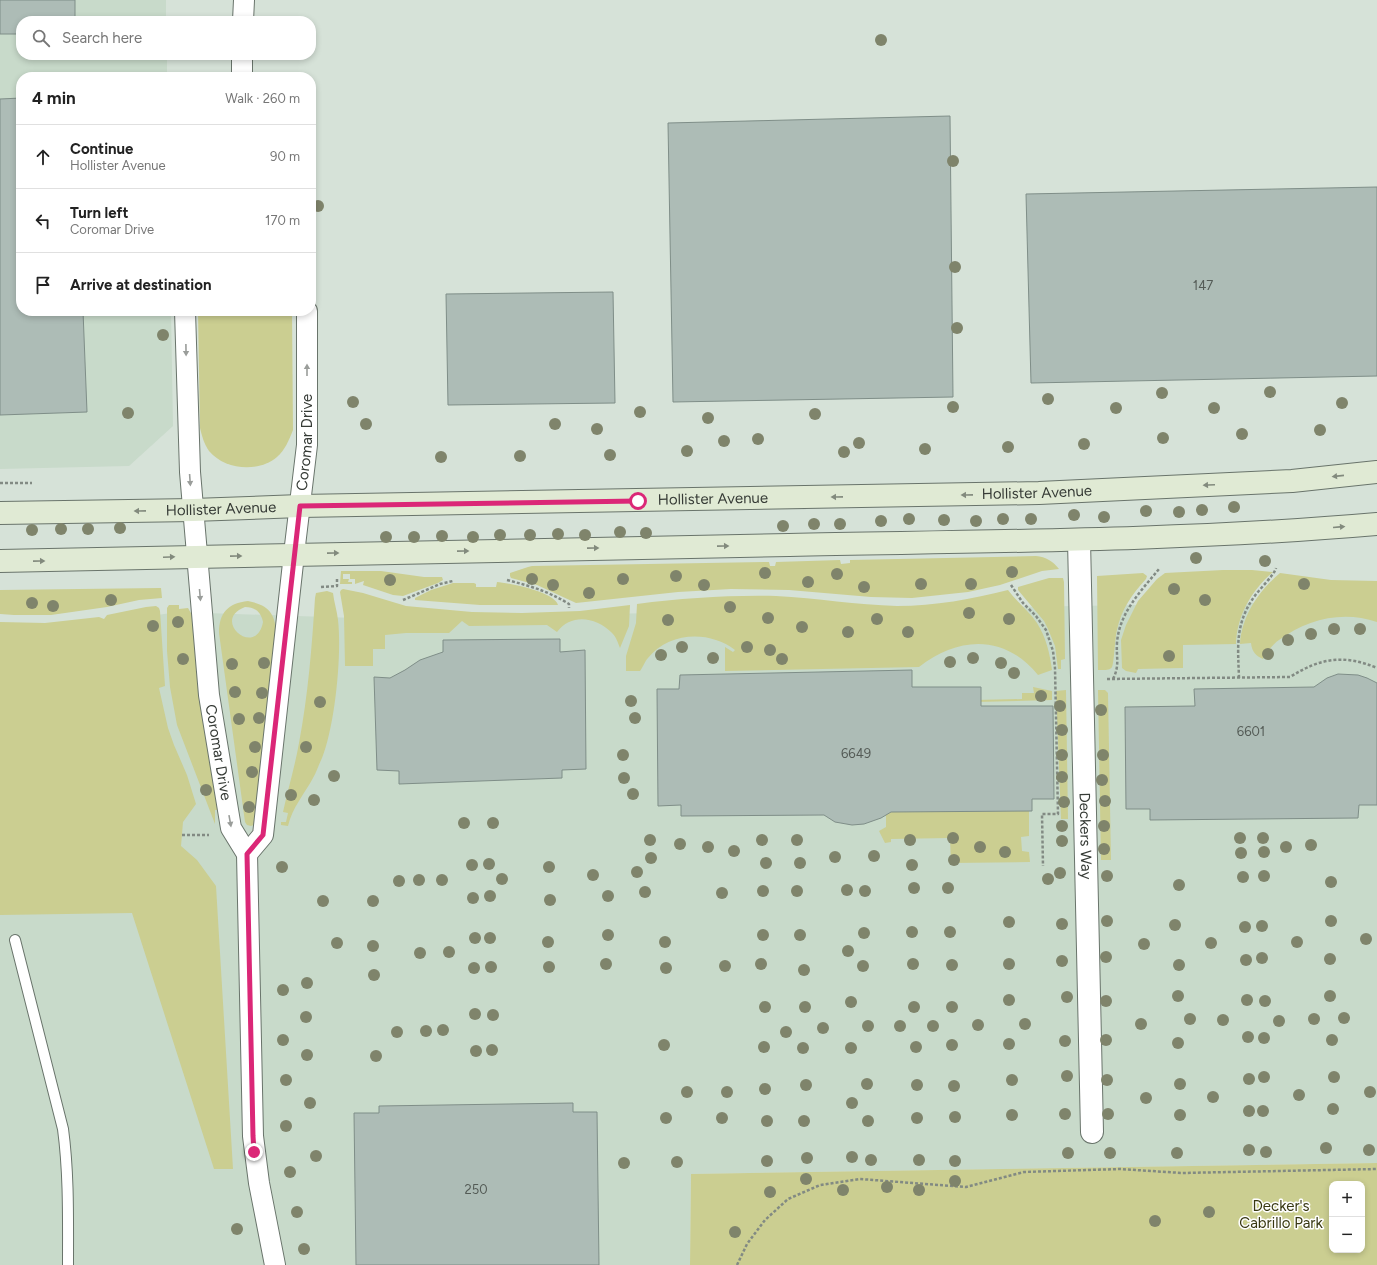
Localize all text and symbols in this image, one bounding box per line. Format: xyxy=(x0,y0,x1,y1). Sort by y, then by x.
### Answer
search box xyxy=(16,16,316,60)
icon: search xyxy=(30,27,52,49)
text: Search here xyxy=(62,29,142,47)
text: 4 min xyxy=(32,88,76,108)
text: Walk · 260 m xyxy=(225,91,300,106)
text: Continue xyxy=(70,140,133,158)
icon: ahead xyxy=(32,146,54,168)
text: 90 m xyxy=(270,149,300,164)
text: Hollister Avenue xyxy=(70,158,166,173)
text: Turn left xyxy=(70,204,128,222)
icon: left xyxy=(32,210,54,232)
text: 170 m xyxy=(265,213,300,228)
text: Coromar Drive xyxy=(70,222,154,237)
icon: arrive xyxy=(32,274,54,296)
text: Arrive at destination xyxy=(70,276,211,294)
house number: 147 xyxy=(1193,278,1213,293)
one-way arrow xyxy=(183,344,189,357)
one-way arrow xyxy=(304,363,310,376)
street label: Coromar Drive xyxy=(293,394,316,492)
one-way arrow xyxy=(1332,473,1344,480)
one-way arrow xyxy=(187,474,194,486)
street label: Hollister Avenue xyxy=(981,481,1092,503)
one-way arrow xyxy=(1203,482,1215,489)
street label: Hollister Avenue xyxy=(657,489,768,509)
route start xyxy=(629,492,647,510)
one-way arrow xyxy=(960,492,973,498)
one-way arrow xyxy=(830,494,843,500)
street label: Hollister Avenue xyxy=(166,498,277,519)
one-way arrow xyxy=(133,508,146,514)
one-way arrow xyxy=(1333,524,1345,531)
one-way arrow xyxy=(717,543,730,549)
one-way arrow xyxy=(587,545,599,552)
one-way arrow xyxy=(457,548,470,554)
one-way arrow xyxy=(327,550,340,556)
one-way arrow xyxy=(230,553,243,559)
one-way arrow xyxy=(163,554,175,561)
one-way arrow xyxy=(33,557,45,564)
one-way arrow xyxy=(197,589,204,601)
street label: Coromar Drive xyxy=(202,703,235,802)
house number: 6601 xyxy=(1237,724,1265,739)
house number: 6649 xyxy=(841,746,871,761)
street label: Deckers Way xyxy=(1076,792,1095,880)
one-way arrow xyxy=(227,815,233,827)
route end xyxy=(245,1143,263,1161)
map controls xyxy=(1329,1181,1365,1253)
button: + xyxy=(1329,1181,1365,1217)
house number: 250 xyxy=(464,1182,488,1197)
park label: Decker's Cabrillo Park xyxy=(1239,1197,1323,1232)
button: − xyxy=(1329,1217,1365,1253)

